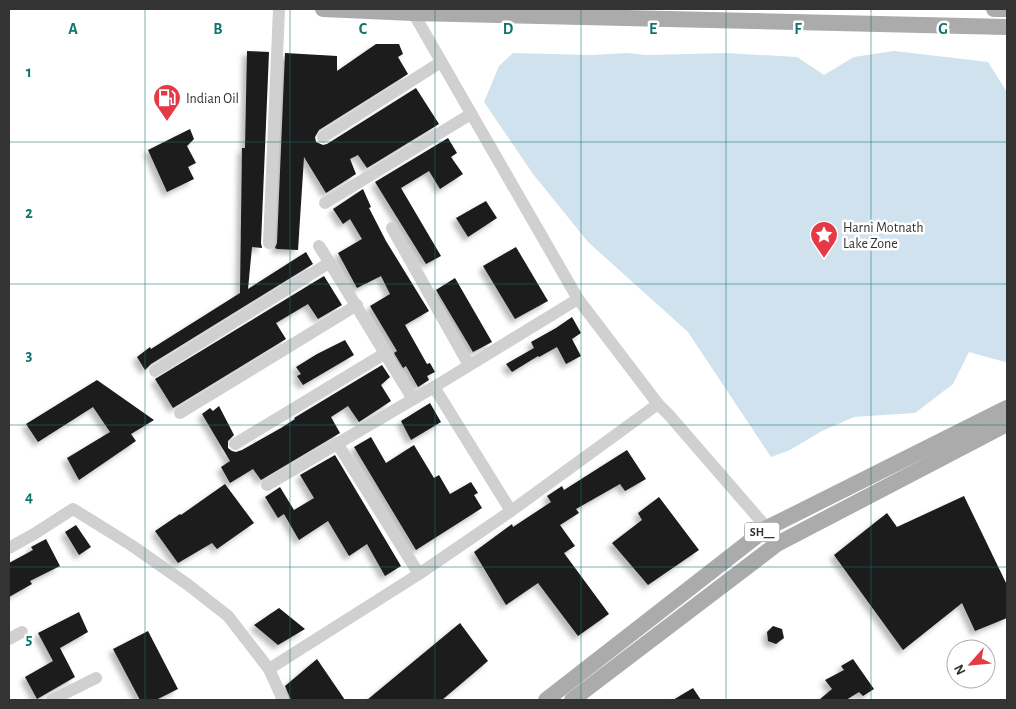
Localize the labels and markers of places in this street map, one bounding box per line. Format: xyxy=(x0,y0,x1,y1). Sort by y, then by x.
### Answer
fuel station icon: Indian Oil xyxy=(152,83,182,122)
place label: Indian Oil xyxy=(186,92,239,106)
place icon: Harni Motnath Lake Zone xyxy=(809,220,839,259)
place label: Harni Motnath Lake Zone xyxy=(843,221,924,251)

